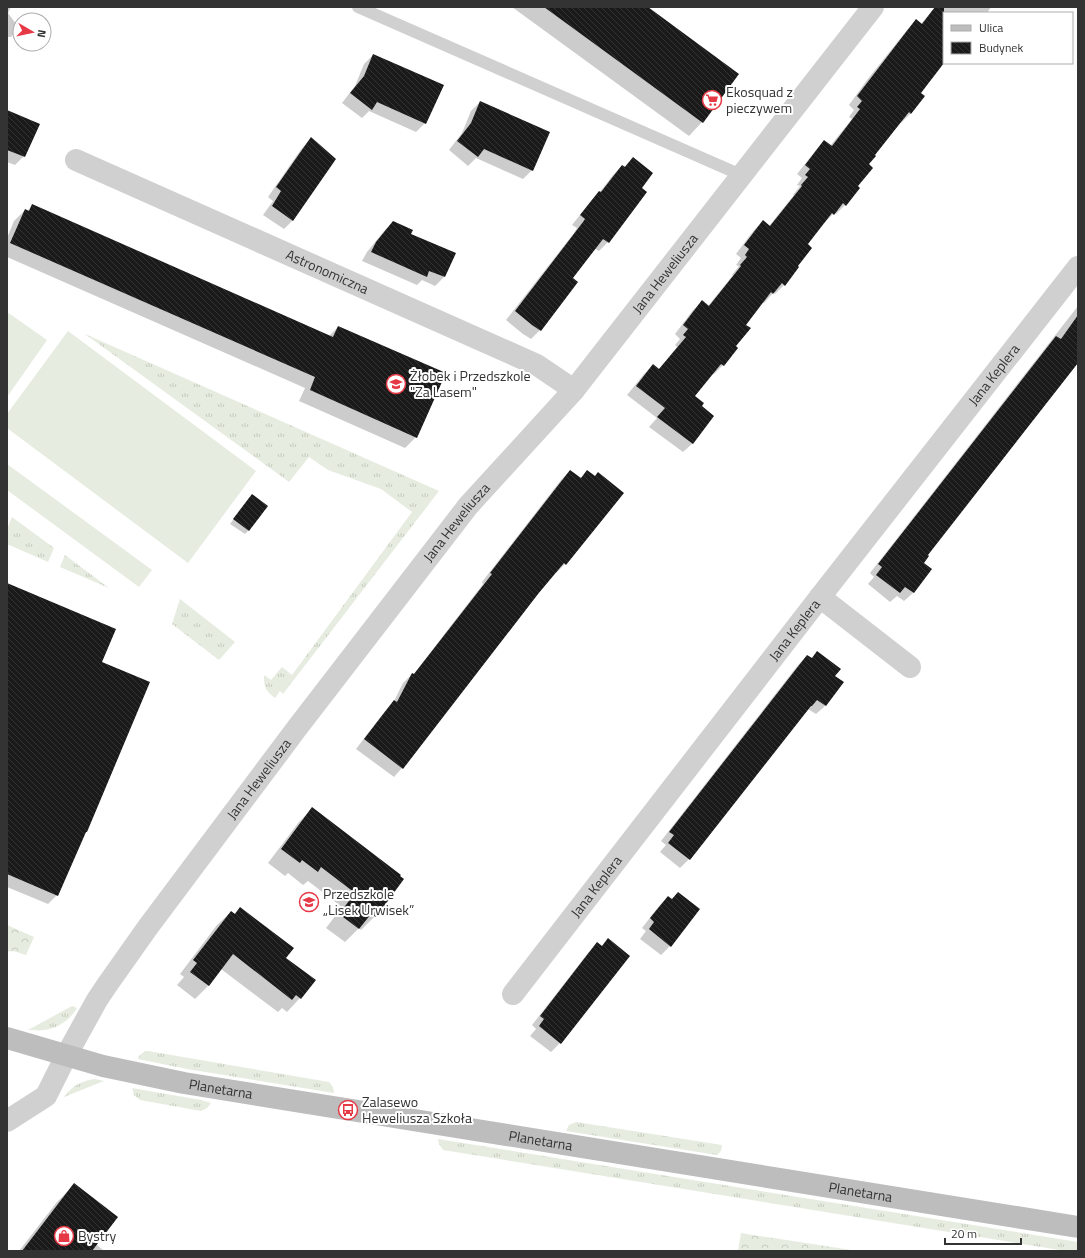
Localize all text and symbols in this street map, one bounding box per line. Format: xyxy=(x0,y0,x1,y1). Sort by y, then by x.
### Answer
north arrow xyxy=(12,12,52,52)
legend xyxy=(943,12,1073,64)
text: Ulica xyxy=(979,18,1003,37)
text: N xyxy=(33,29,50,39)
text: Budynek xyxy=(979,38,1023,57)
place label: Ekosquad z pieczywem xyxy=(726,81,793,118)
supermarket icon: Ekosquad z pieczywem xyxy=(701,89,723,111)
street label: Jana Heweliusza xyxy=(627,229,703,318)
street label: Astronomiczna xyxy=(283,244,372,299)
street label: Jana Keplera xyxy=(963,339,1024,410)
place label: Żłobek i Przedszkole "Za Lasem" xyxy=(410,365,531,402)
school or university icon: Żłobek i Przedszkole "Za Lasem" xyxy=(385,373,407,395)
street label: Jana Heweliusza xyxy=(418,478,494,566)
street label: Jana Keplera xyxy=(763,594,825,665)
street label: Jana Heweliusza xyxy=(221,734,296,824)
street label: Jana Keplera xyxy=(565,851,626,921)
place label: Przedszkole „Lisek Urwisek” xyxy=(323,883,414,920)
school or university icon: Przedszkole „Lisek Urwisek” xyxy=(298,891,320,913)
street label: Planetarna xyxy=(187,1073,254,1104)
place label: Zalasewo Heweliusza Szkoła xyxy=(362,1091,472,1128)
bus stop icon: Zalasewo Heweliusza Szkoła xyxy=(337,1099,359,1121)
street label: Planetarna xyxy=(507,1124,574,1155)
street label: Planetarna xyxy=(827,1176,894,1207)
scale bar xyxy=(945,1220,1021,1246)
text: 20 m xyxy=(951,1224,977,1243)
shop icon: Bystry xyxy=(53,1225,75,1247)
place label: Bystry xyxy=(78,1225,116,1246)

